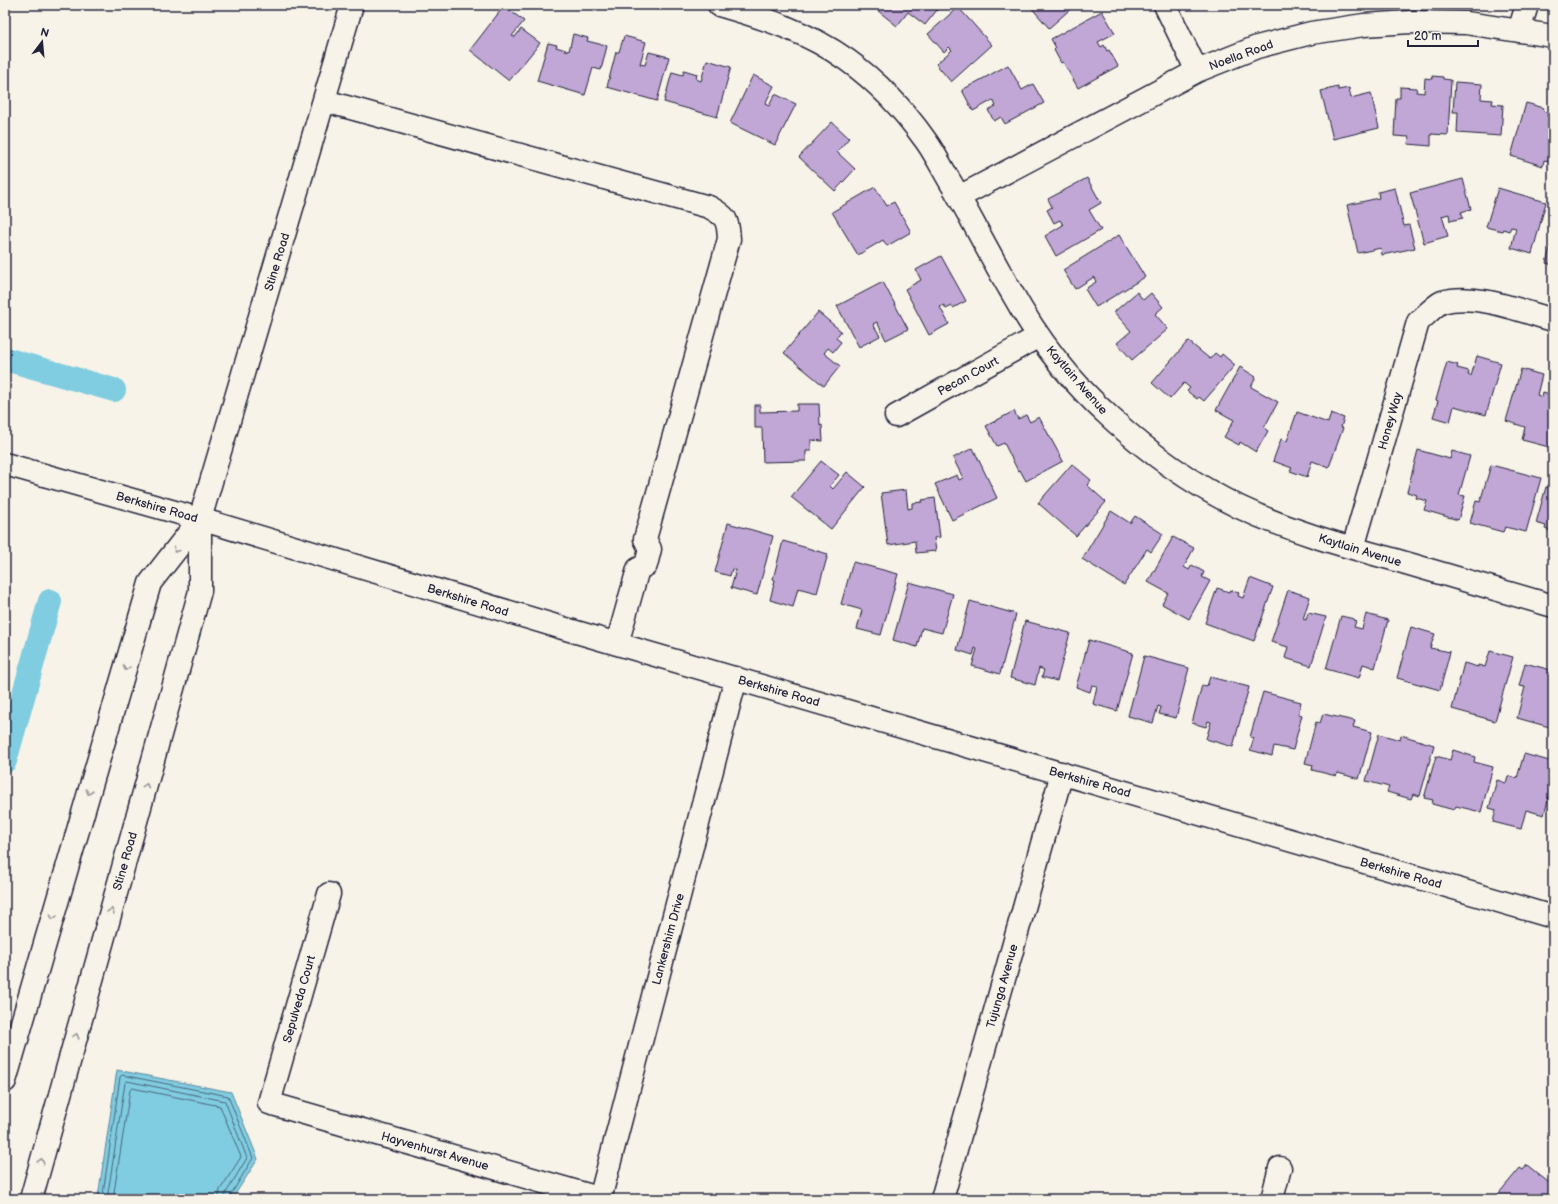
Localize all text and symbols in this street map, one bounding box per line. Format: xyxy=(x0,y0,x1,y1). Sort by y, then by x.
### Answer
north arrow xyxy=(22,22,62,62)
scale bar xyxy=(1408,22,1478,48)
text: N xyxy=(39,25,50,40)
text: 20 m xyxy=(1414,29,1441,44)
street label: Noella Road xyxy=(1207,37,1275,74)
street label: Stine Road xyxy=(262,231,293,293)
street label: Kaytlain Avenue xyxy=(1043,343,1110,418)
street label: Pecan Court xyxy=(935,353,1002,399)
street label: Honey Way xyxy=(1375,390,1406,452)
street label: Berkshire Road xyxy=(114,489,200,526)
street label: Kaytlain Avenue xyxy=(1317,531,1403,570)
one-way arrow xyxy=(174,546,181,553)
street label: Berkshire Road xyxy=(425,581,511,620)
one-way arrow xyxy=(122,664,131,671)
street label: Berkshire Road xyxy=(736,673,822,710)
street label: Berkshire Road xyxy=(1047,764,1133,801)
one-way arrow xyxy=(141,782,150,789)
one-way arrow xyxy=(85,789,94,796)
street label: Stine Road xyxy=(110,830,141,892)
street label: Berkshire Road xyxy=(1358,855,1444,892)
street label: Lankershim Drive xyxy=(649,892,688,986)
one-way arrow xyxy=(106,908,115,915)
one-way arrow xyxy=(49,913,58,920)
street label: Tujunga Avenue xyxy=(983,942,1022,1030)
street label: Sepulveda Court xyxy=(280,953,319,1045)
one-way arrow xyxy=(71,1033,80,1040)
street label: Hayvenhurst Avenue xyxy=(379,1129,490,1174)
one-way arrow xyxy=(36,1158,45,1165)

